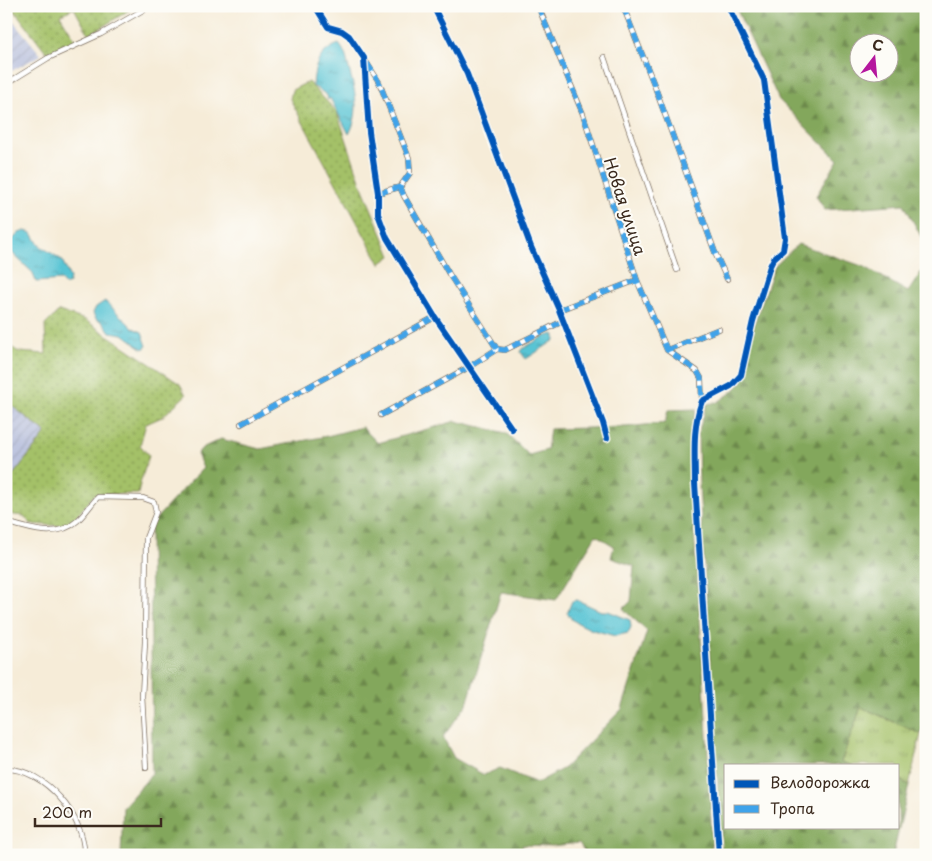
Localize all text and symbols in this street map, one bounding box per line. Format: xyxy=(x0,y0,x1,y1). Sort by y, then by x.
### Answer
north arrow xyxy=(850,32,900,82)
text: С xyxy=(870,33,886,57)
street label: Новая улица xyxy=(599,154,653,258)
legend xyxy=(724,764,900,828)
text: Велодорожка xyxy=(770,770,871,793)
scale bar xyxy=(35,796,161,828)
text: Тропа xyxy=(770,796,815,819)
text: 200 m xyxy=(42,800,92,823)

